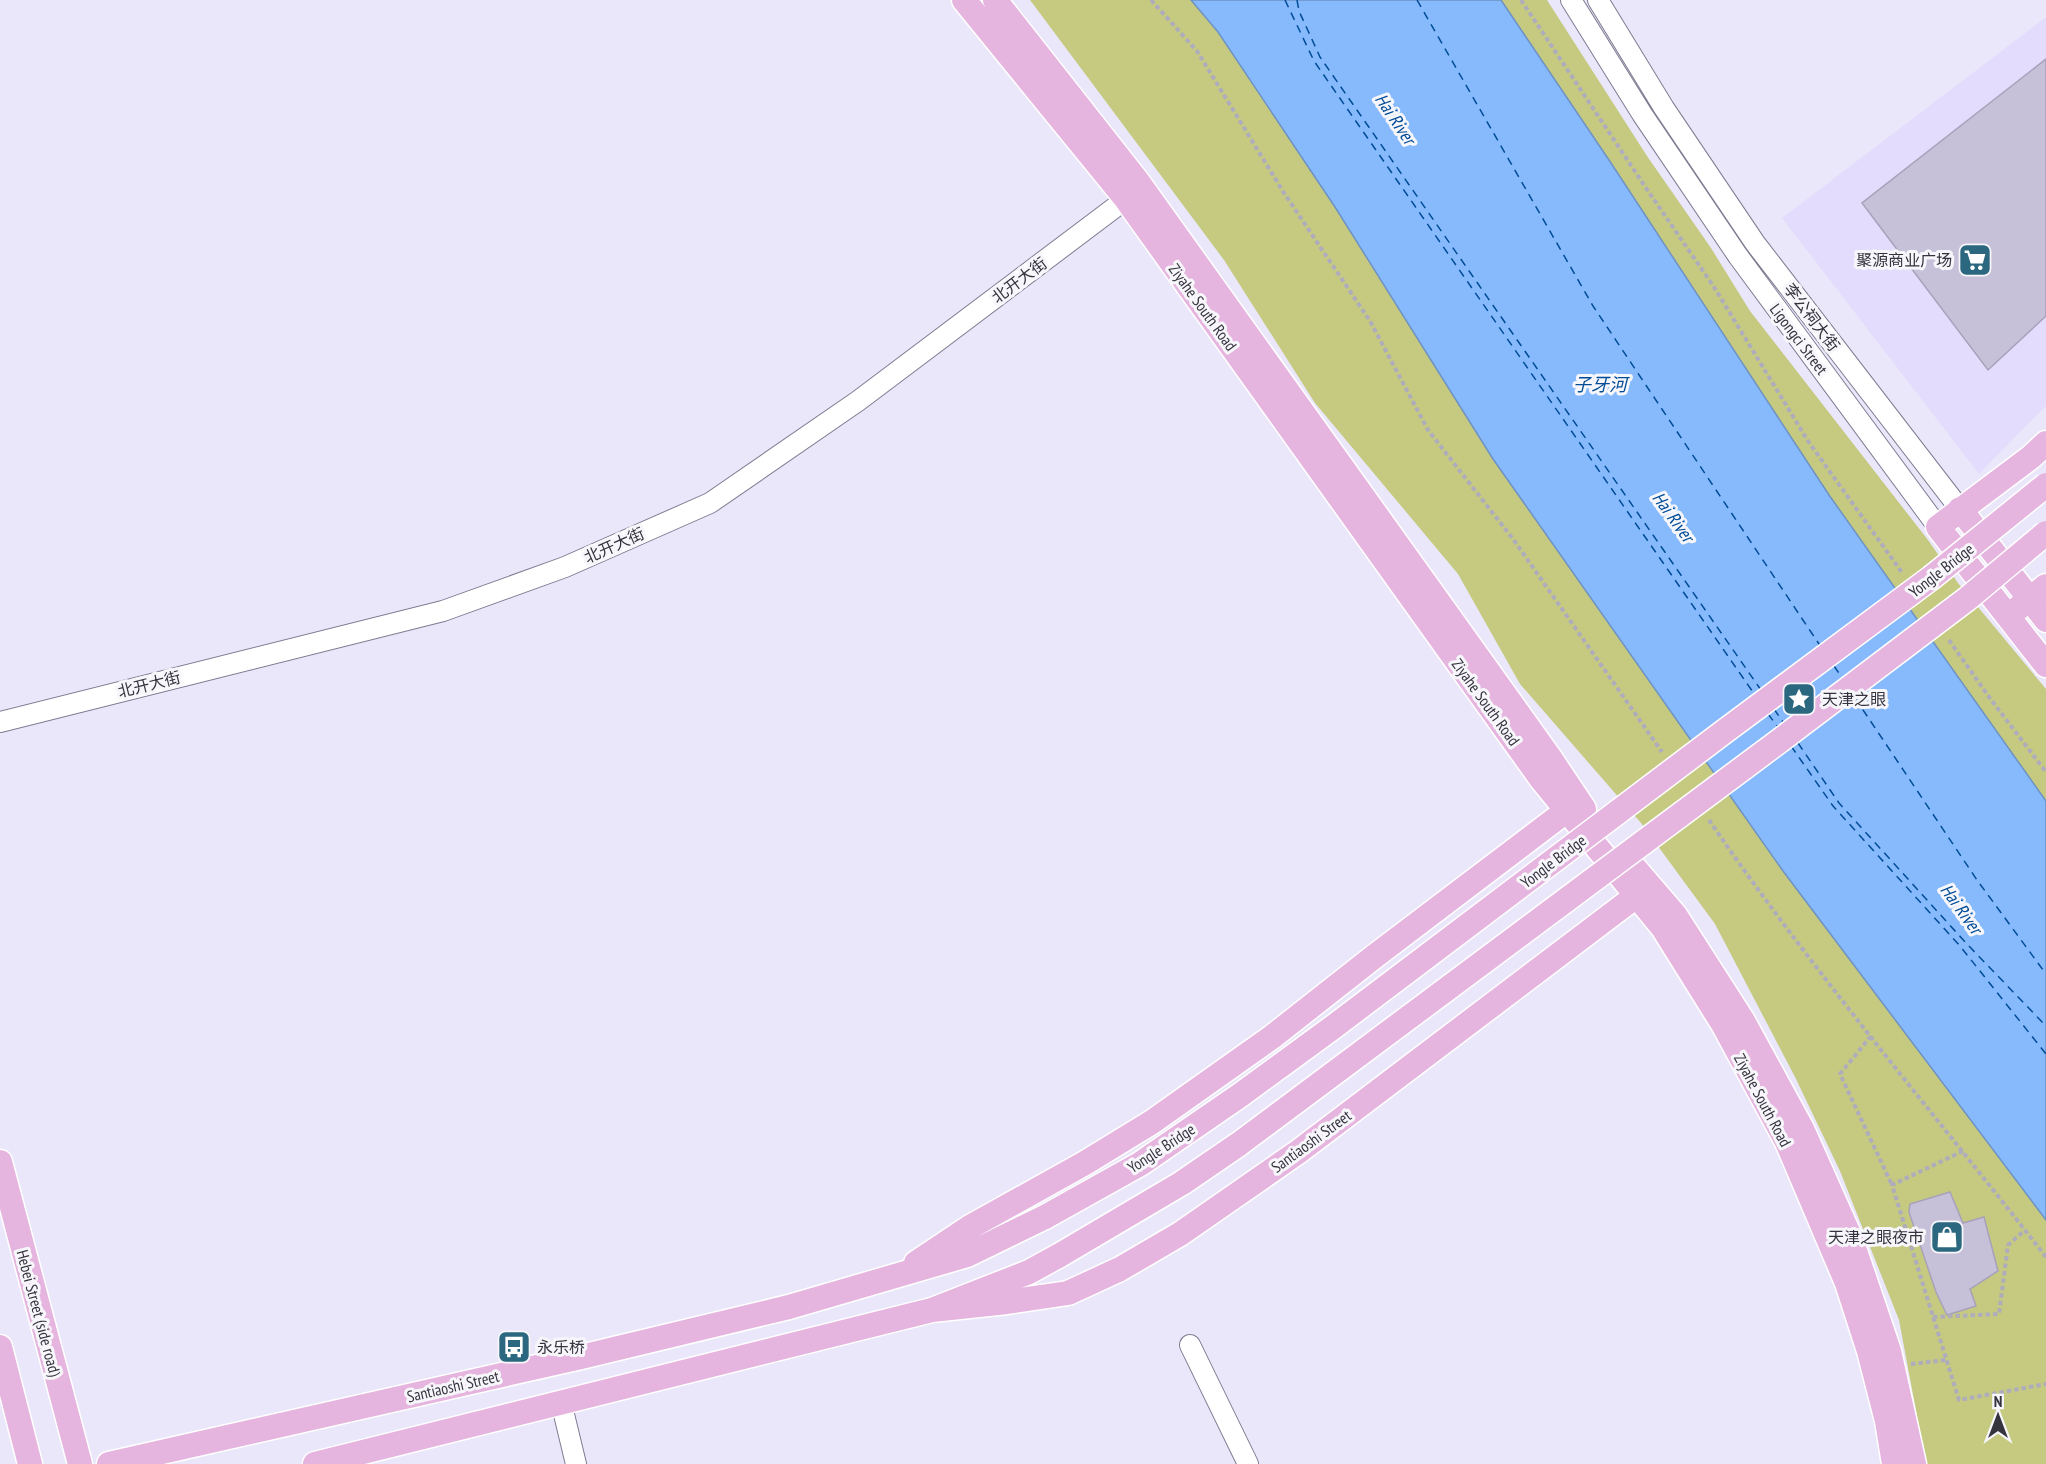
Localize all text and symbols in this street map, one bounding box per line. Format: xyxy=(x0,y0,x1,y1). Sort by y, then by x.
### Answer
water label: Hai River xyxy=(1370,89,1422,151)
supermarket icon: 聚源商业广场 xyxy=(1957,242,1993,278)
place label: 聚源商业广场 xyxy=(1856,250,1952,270)
street label: 北开大街 xyxy=(987,253,1051,307)
street label: Ziyahe South Road xyxy=(1165,260,1241,355)
street label: 李公祠大街 xyxy=(1780,279,1844,355)
street label: Ligongci Street xyxy=(1766,300,1832,379)
water label: 子牙河 xyxy=(1573,373,1630,396)
water label: Hai River xyxy=(1648,487,1701,549)
street label: 北开大街 xyxy=(581,523,647,567)
street label: Yongle Bridge xyxy=(1905,539,1977,601)
street label: Ziyahe South Road xyxy=(1448,655,1524,750)
street label: 北开大街 xyxy=(116,667,182,701)
place icon: 天津之眼 xyxy=(1781,681,1817,717)
place label: 天津之眼 xyxy=(1822,689,1886,709)
street label: Yongle Bridge xyxy=(1516,830,1590,892)
water label: Hai River xyxy=(1936,879,1989,941)
street label: Ziyahe South Road xyxy=(1730,1050,1796,1150)
street label: Santiaoshi Street xyxy=(1267,1105,1355,1177)
street label: Yongle Bridge xyxy=(1123,1119,1199,1177)
shop icon: 天津之眼夜市 xyxy=(1929,1219,1965,1255)
place label: 天津之眼夜市 xyxy=(1828,1227,1924,1247)
street label: Hebei Street (side road) xyxy=(13,1248,66,1379)
bus stop icon: 永乐桥 xyxy=(496,1329,532,1365)
place label: 永乐桥 xyxy=(537,1337,585,1357)
street label: Santiaoshi Street xyxy=(405,1366,502,1406)
north arrow xyxy=(1968,1386,2028,1446)
text: N xyxy=(1994,1391,2002,1411)

